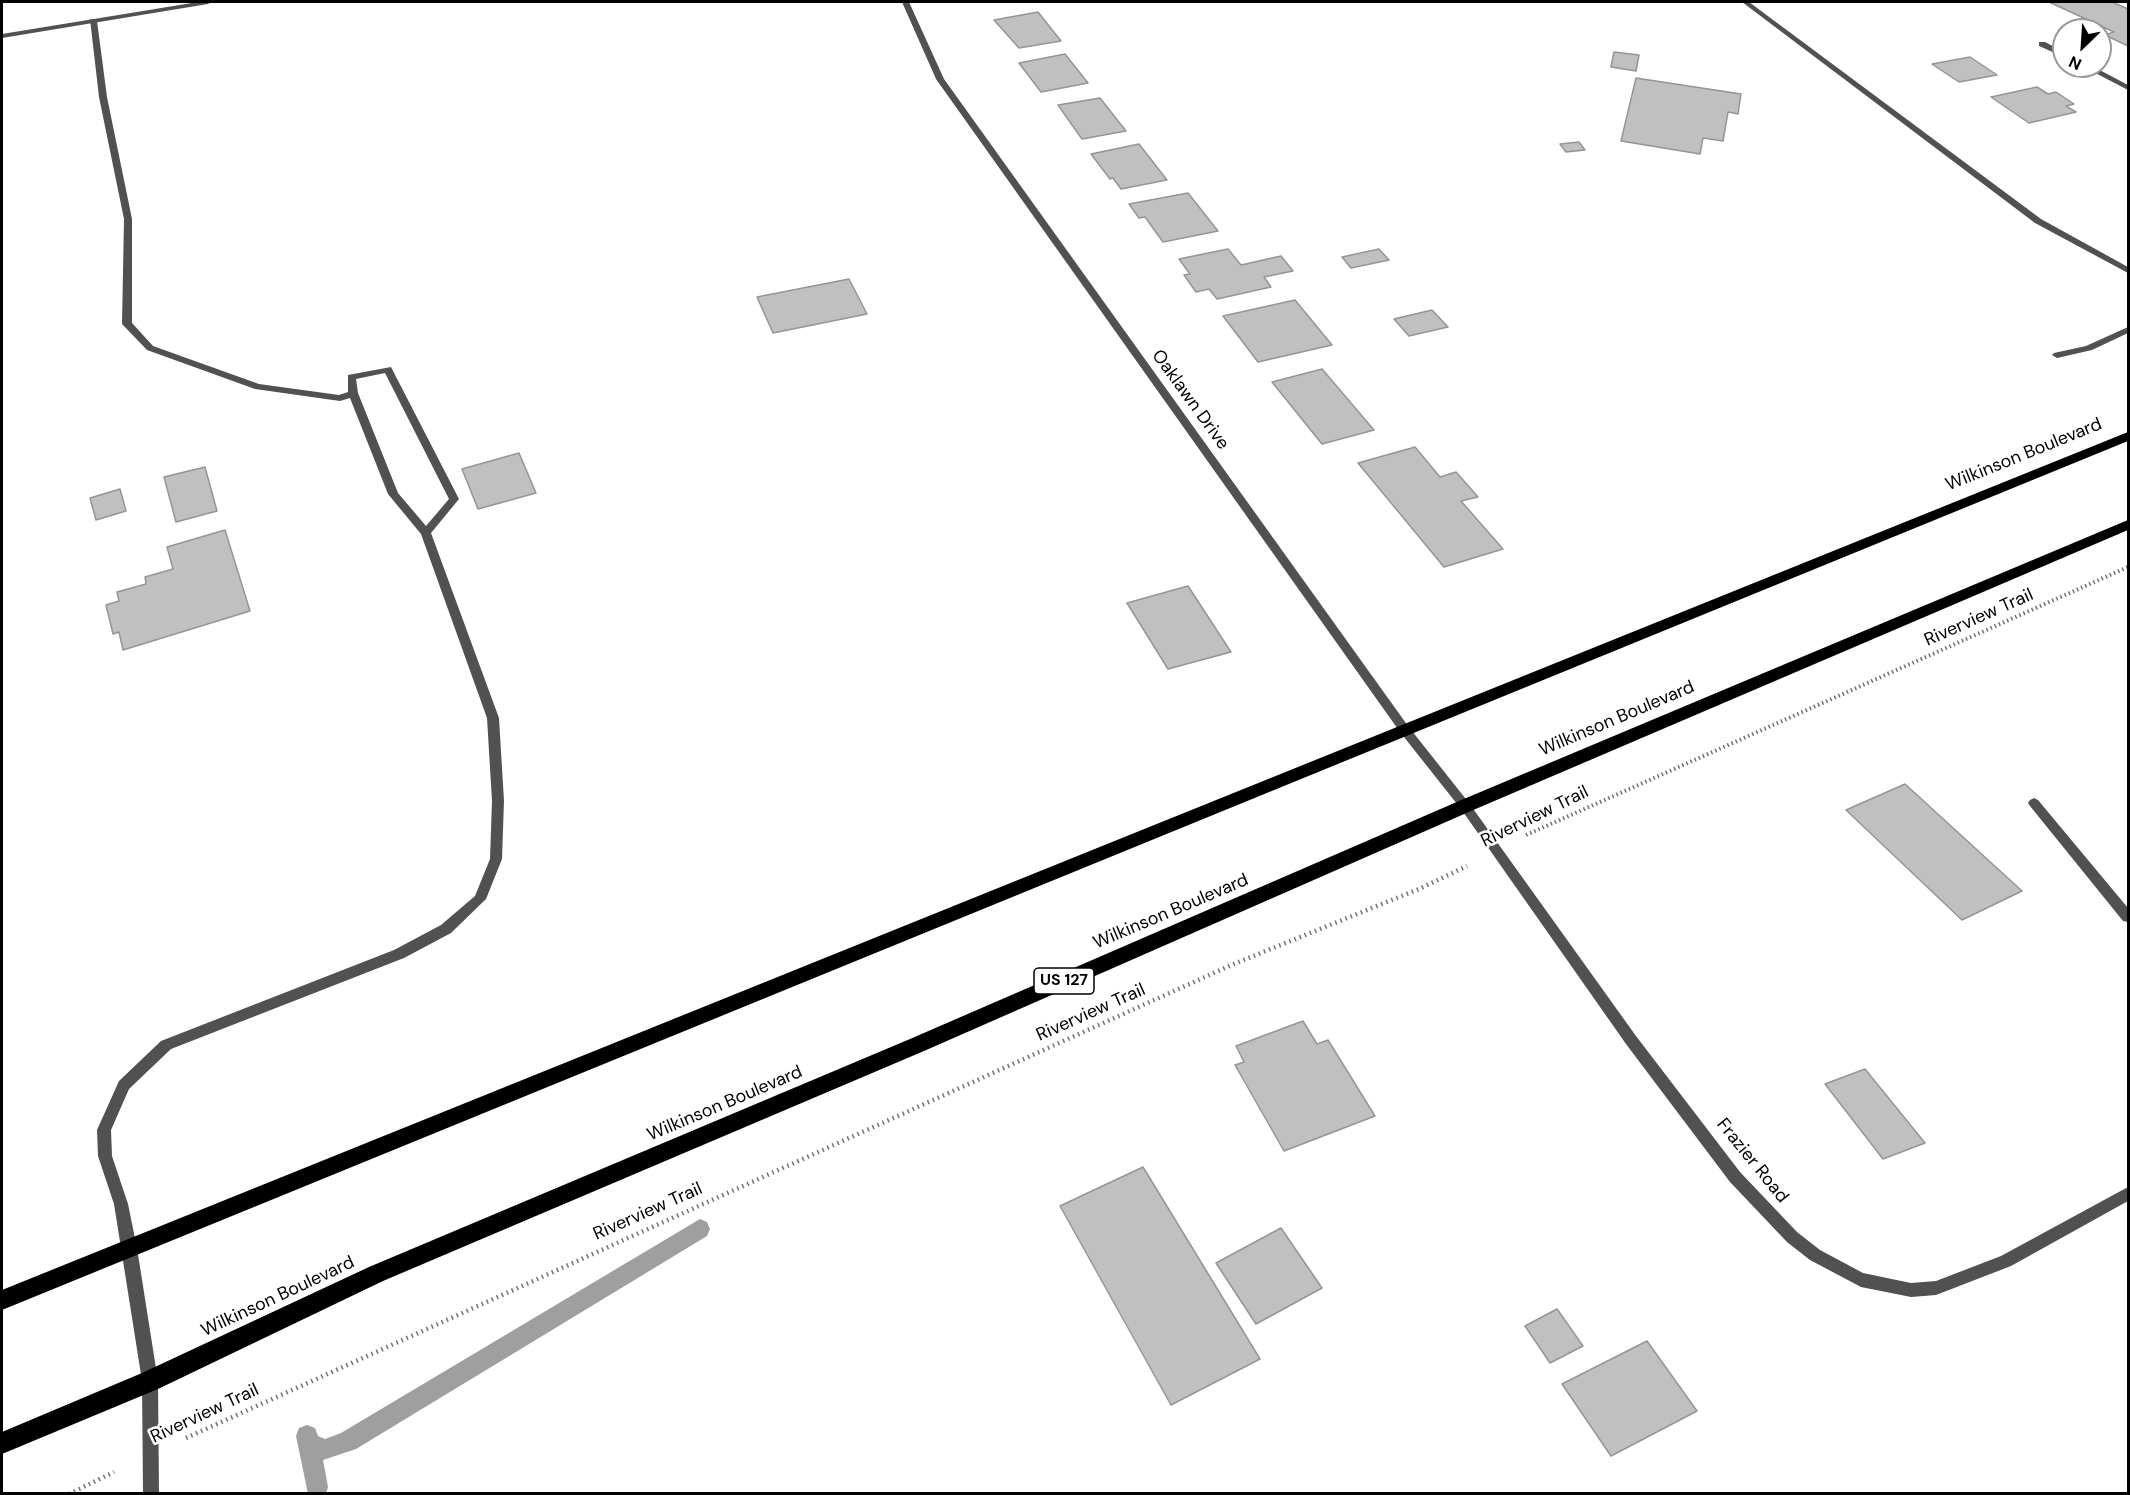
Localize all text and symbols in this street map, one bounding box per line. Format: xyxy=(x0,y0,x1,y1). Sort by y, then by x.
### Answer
north arrow xyxy=(2052,18,2112,78)
text: N xyxy=(2065,51,2085,75)
street label: Oaklawn Drive xyxy=(1147,346,1233,454)
street label: Wilkinson Boulevard xyxy=(1943,414,2105,496)
street label: Riverview Trail xyxy=(1921,584,2037,652)
street label: Wilkinson Boulevard xyxy=(1536,677,1698,761)
street label: Riverview Trail xyxy=(1478,782,1592,852)
street label: Wilkinson Boulevard xyxy=(1090,870,1252,954)
road number: US 127 xyxy=(1034,968,1094,994)
street label: Riverview Trail xyxy=(1033,979,1149,1047)
street label: Wilkinson Boulevard xyxy=(644,1062,806,1146)
street label: Frazier Road xyxy=(1711,1114,1793,1208)
street label: Riverview Trail xyxy=(590,1178,706,1246)
street label: Wilkinson Boulevard xyxy=(198,1252,358,1342)
street label: Riverview Trail xyxy=(147,1379,263,1449)

